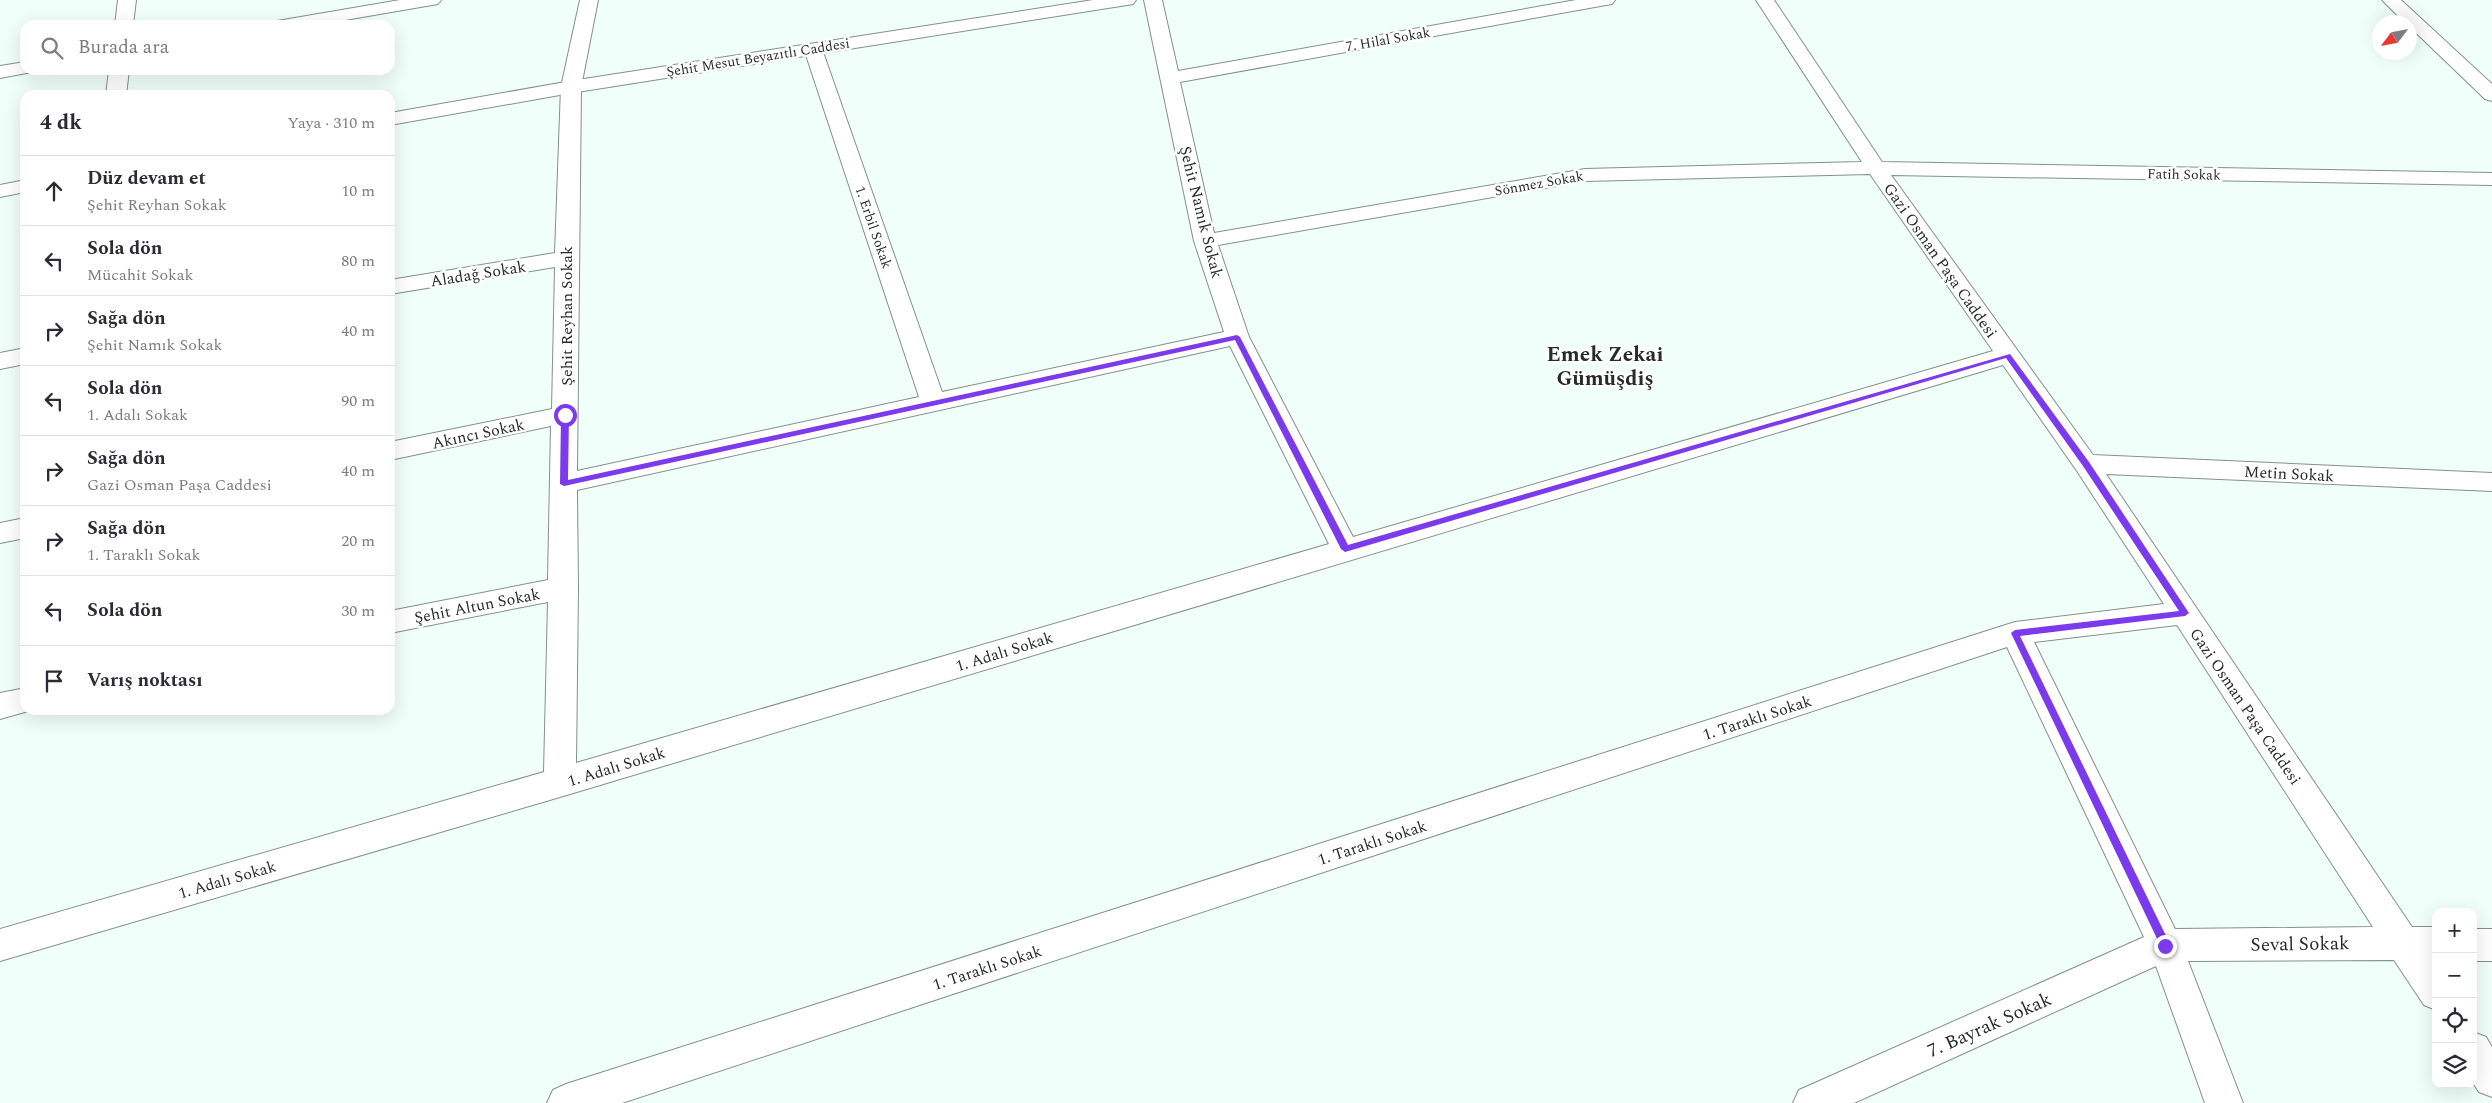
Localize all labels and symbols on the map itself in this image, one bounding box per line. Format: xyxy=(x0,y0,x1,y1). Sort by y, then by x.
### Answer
north arrow xyxy=(2372,15,2417,60)
street label: 7. Hilal Sokak xyxy=(1344,22,1432,57)
street label: Şehit Mesut Beyazıtlı Caddesi xyxy=(665,33,851,82)
street label: Şehit Namık Sokak xyxy=(1173,144,1229,281)
street label: Fatih Sokak xyxy=(2147,163,2221,186)
street label: Sönmez Sokak xyxy=(1493,165,1585,202)
street label: Gazi Osman Paşa Caddesi xyxy=(1877,178,2003,343)
street label: 1. Erbil Sokak xyxy=(850,183,898,271)
street label: Şehit Reyhan Sokak xyxy=(555,246,579,386)
street label: Aladağ Sokak xyxy=(429,255,528,293)
district label: Emek Zekai Gümüşdiş xyxy=(1547,339,1663,395)
route start xyxy=(554,404,577,427)
street label: Akıncı Sokak xyxy=(430,412,527,456)
street label: Metin Sokak xyxy=(2243,460,2335,488)
street label: Şehit Altun Sokak xyxy=(412,582,542,630)
street label: Gazi Osman Paşa Caddesi xyxy=(2184,623,2307,790)
street label: 1. Adalı Sokak xyxy=(953,626,1056,678)
street label: 1. Taraklı Sokak xyxy=(1700,689,1815,747)
street label: 1. Adalı Sokak xyxy=(565,741,668,793)
street label: 1. Taraklı Sokak xyxy=(1315,814,1430,872)
street label: 1. Adalı Sokak xyxy=(175,855,279,905)
street label: Seval Sokak xyxy=(2250,929,2350,960)
route end xyxy=(2154,935,2177,958)
street label: 1. Taraklı Sokak xyxy=(930,939,1045,997)
street label: 7. Bayrak Sokak xyxy=(1923,985,2057,1066)

